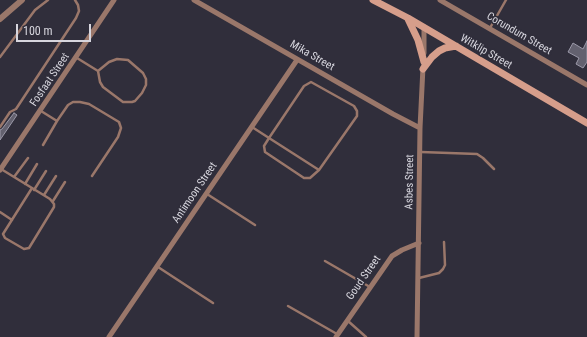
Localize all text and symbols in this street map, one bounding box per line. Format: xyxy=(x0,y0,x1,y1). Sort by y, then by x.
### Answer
street label: Corundum Street xyxy=(484,10,554,58)
scale bar xyxy=(18,16,93,42)
text: 100 m xyxy=(23,24,53,38)
street label: Witklip Street xyxy=(458,32,514,72)
street label: Mika Street xyxy=(287,38,337,74)
street label: Fosfaat Street xyxy=(27,51,73,109)
street label: Asbes Street xyxy=(403,154,417,210)
street label: Antimoon Street xyxy=(170,160,220,226)
street label: Goud Street xyxy=(344,253,384,303)

